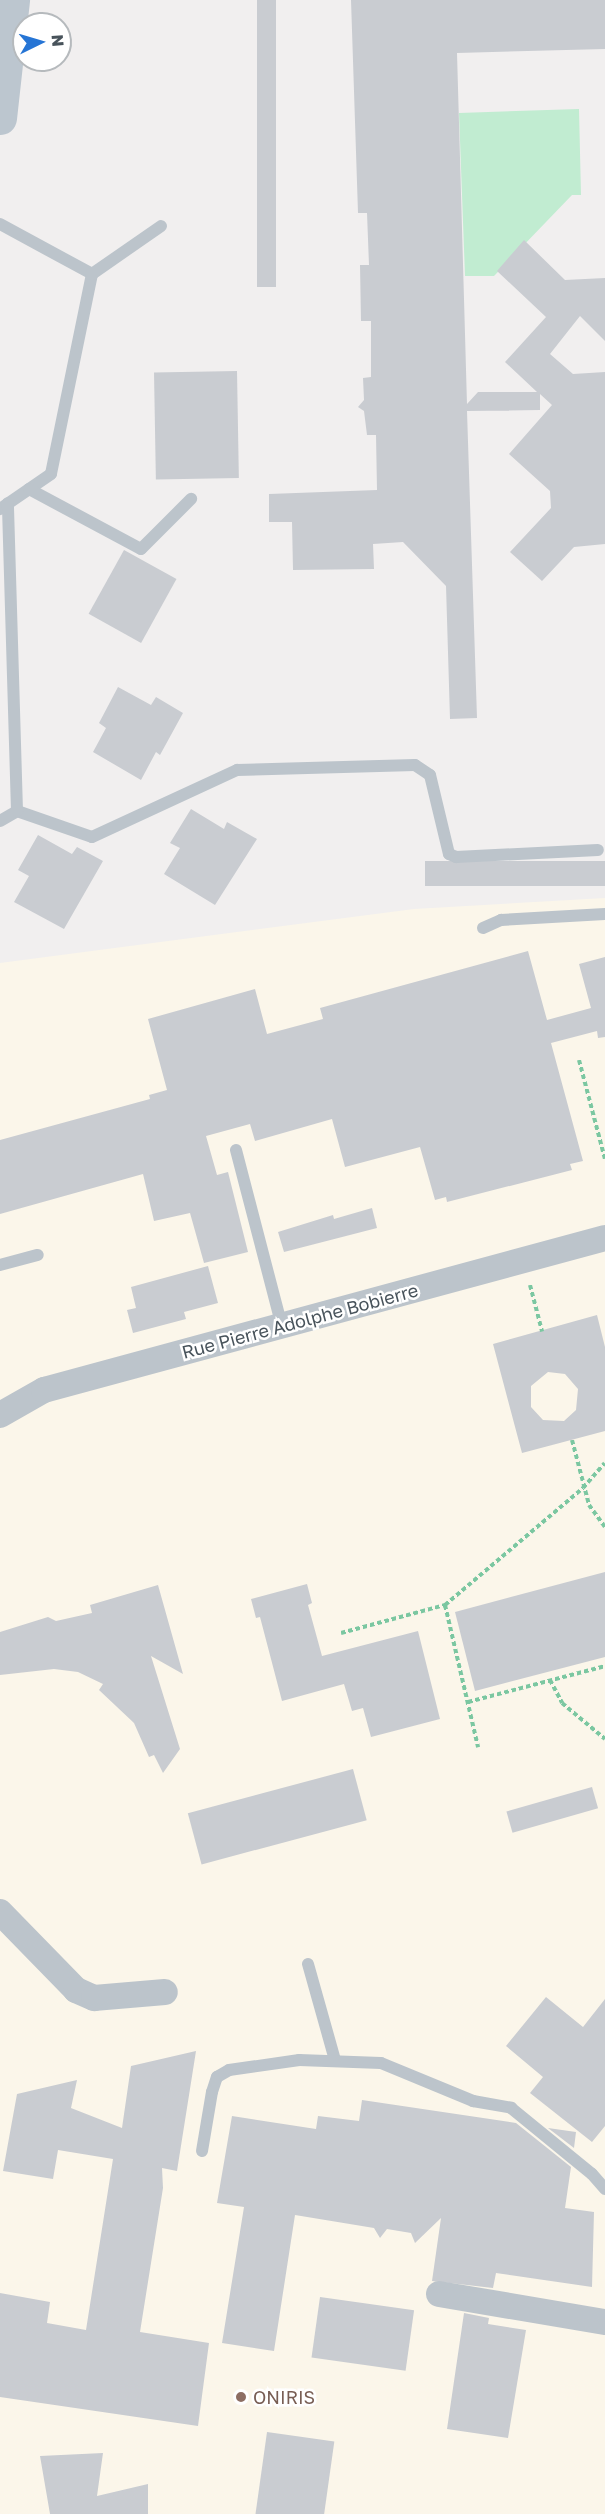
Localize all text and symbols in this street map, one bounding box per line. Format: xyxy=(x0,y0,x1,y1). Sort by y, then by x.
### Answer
north arrow xyxy=(12,12,72,72)
text: N xyxy=(47,34,68,48)
street label: Rue Pierre Adolphe Bobierre xyxy=(180,1279,420,1363)
place label: ONIRIS xyxy=(253,2386,315,2408)
marker: ONIRIS xyxy=(234,2390,248,2404)

